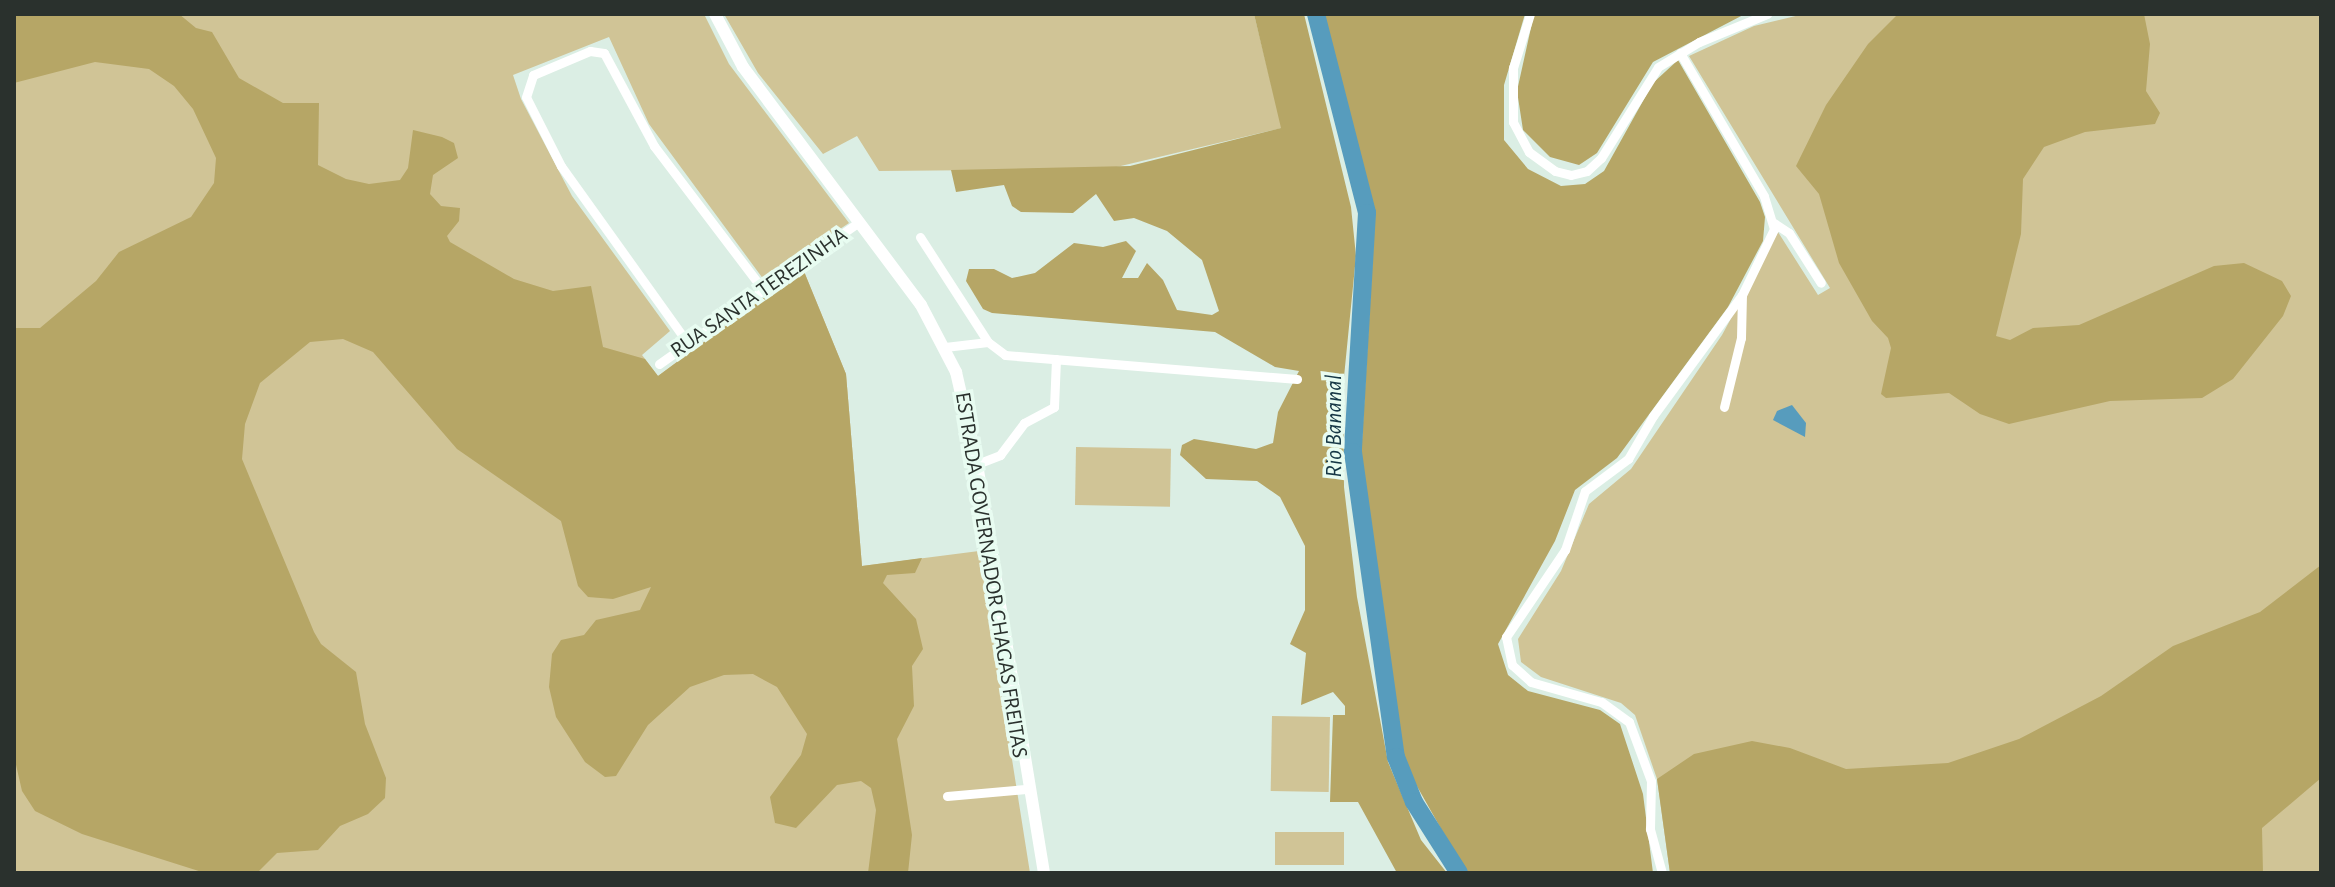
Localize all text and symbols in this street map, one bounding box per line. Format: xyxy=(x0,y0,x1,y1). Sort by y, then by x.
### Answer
street label: RUA SANTA TEREZINHA xyxy=(666,222,852,364)
water label: Rio Bananal xyxy=(1321,374,1349,478)
street label: ESTRADA GOVERNADOR CHAGAS FREITAS xyxy=(949,390,1033,760)

